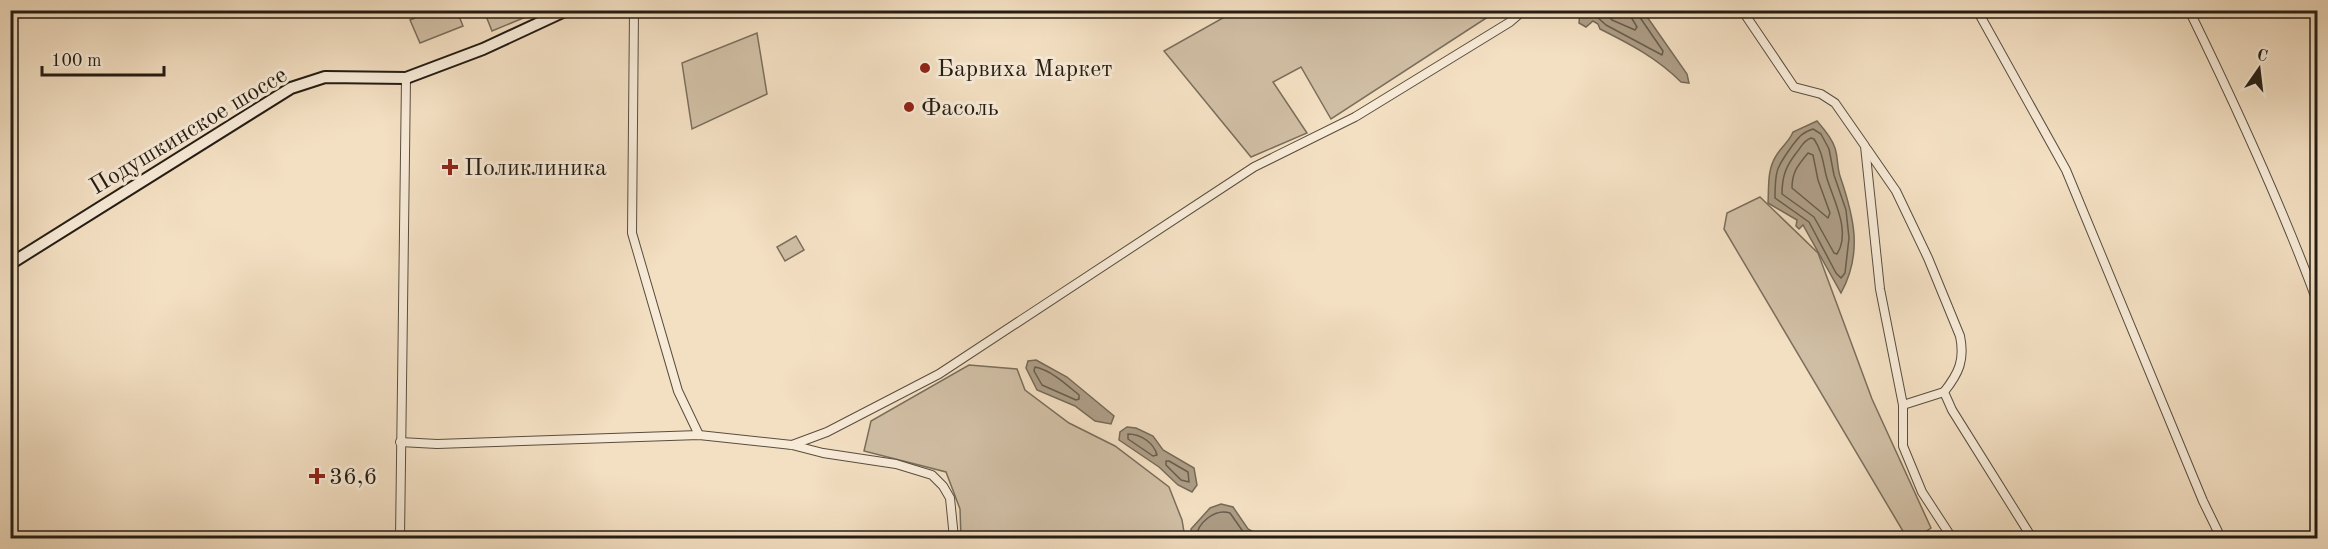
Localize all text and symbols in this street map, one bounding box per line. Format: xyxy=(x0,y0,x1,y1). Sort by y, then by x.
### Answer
scale bar xyxy=(42,39,164,77)
north arrow xyxy=(2229,39,2289,99)
text: С xyxy=(2255,47,2269,65)
text: 100 m xyxy=(51,52,102,70)
place label: Барвиха Маркет xyxy=(937,58,1113,82)
marker: Барвиха Маркет xyxy=(918,61,932,75)
street label: Подушкинское шоссе xyxy=(86,63,292,200)
place label: Фасоль xyxy=(921,97,999,121)
marker: Фасоль xyxy=(902,100,916,114)
place label: Поликлиника xyxy=(464,157,607,181)
marker: Поликлиника xyxy=(441,158,459,176)
place label: 36,6 xyxy=(329,466,377,490)
marker: 36,6 xyxy=(310,469,324,483)

